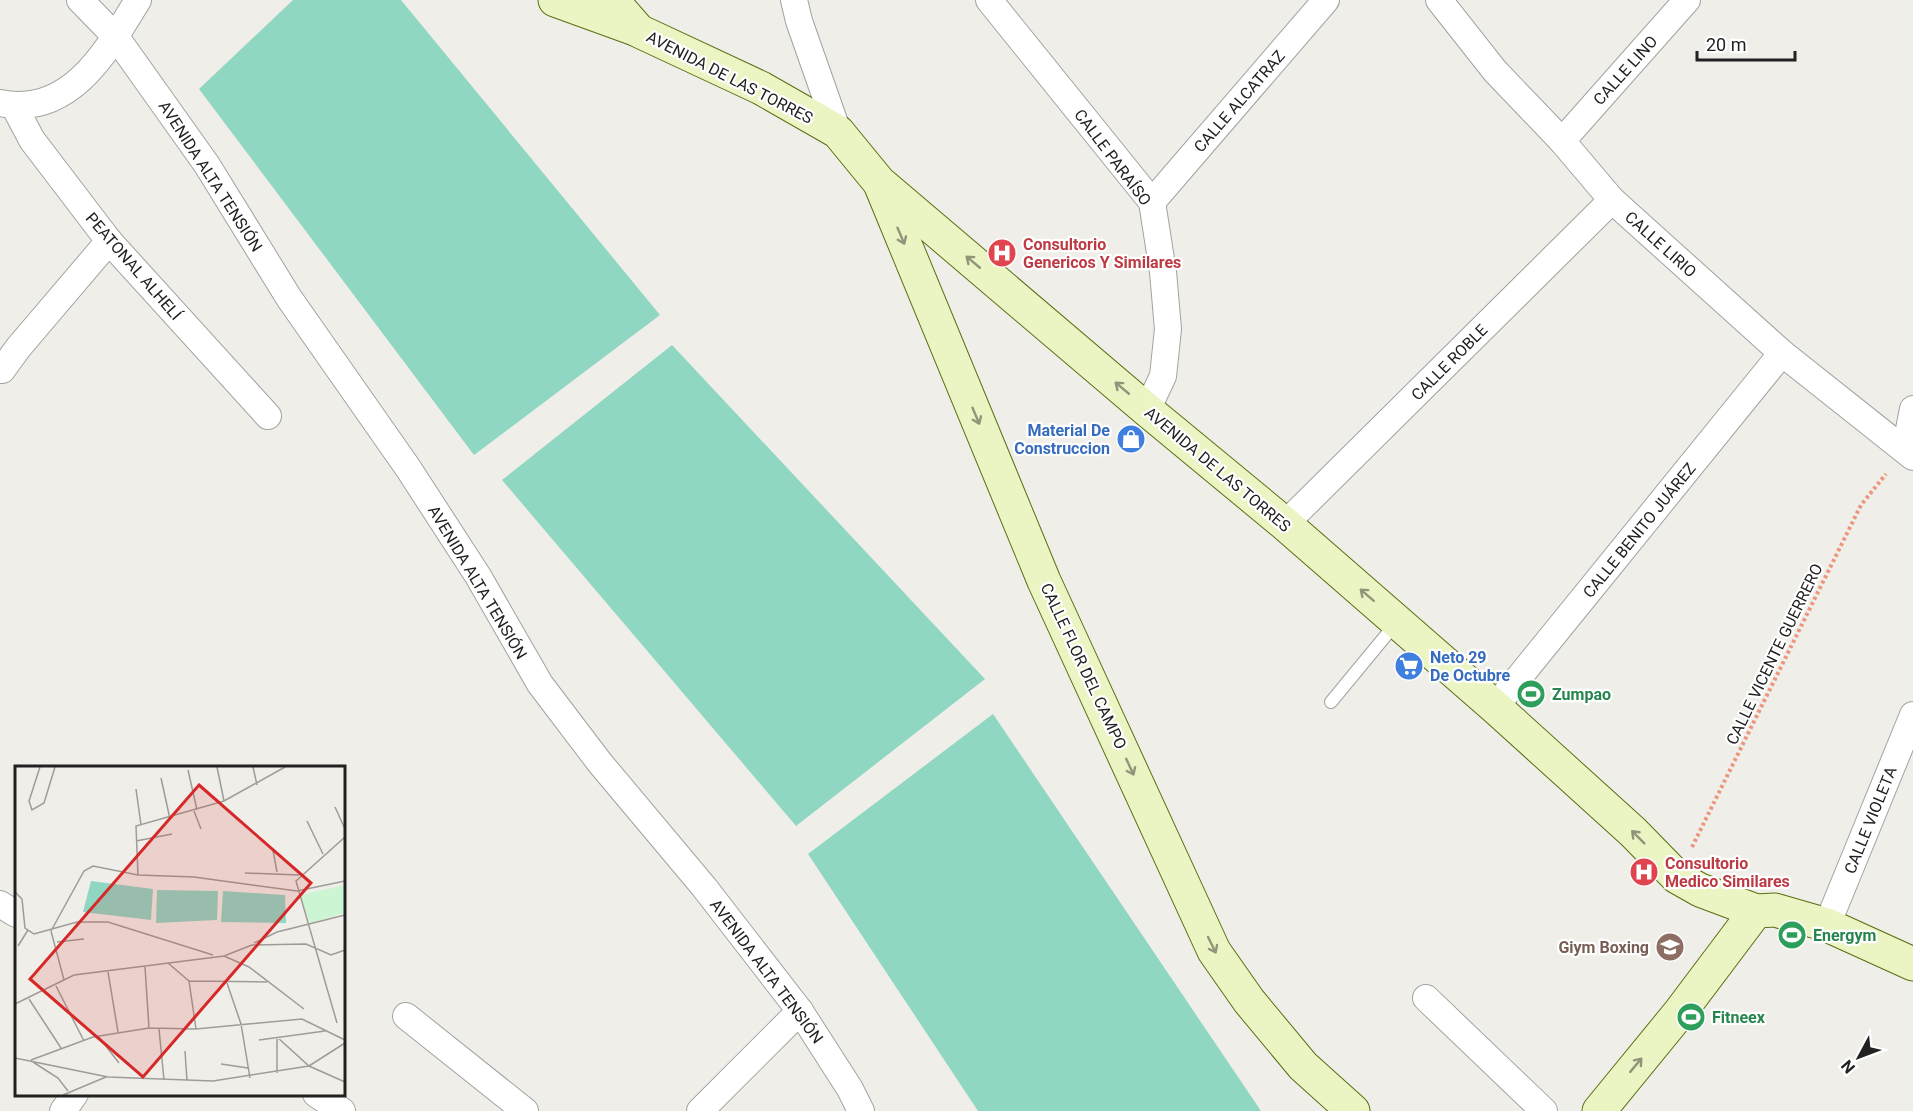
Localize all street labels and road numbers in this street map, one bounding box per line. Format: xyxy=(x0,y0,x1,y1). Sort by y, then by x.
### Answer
street label: AVENIDA DE LAS TORRES xyxy=(643,27,816,128)
street label: CALLE LINO xyxy=(1589,32,1661,109)
street label: CALLE ALCATRAZ xyxy=(1190,46,1289,156)
street label: AVENIDA ALTA TENSIÓN xyxy=(155,97,267,255)
street label: CALLE PARAÍSO xyxy=(1070,105,1155,209)
street label: CALLE LIRIO xyxy=(1621,207,1700,281)
street label: PEATONAL ALHELÍ xyxy=(82,209,186,324)
street label: CALLE ROBLE xyxy=(1407,320,1491,404)
street label: AVENIDA DE LAS TORRES xyxy=(1141,403,1294,536)
street label: CALLE BENITO JUÁREZ xyxy=(1579,459,1700,602)
street label: AVENIDA ALTA TENSIÓN xyxy=(424,501,532,663)
street label: CALLE VICENTE GUERRERO xyxy=(1722,561,1827,748)
street label: CALLE FLOR DEL CAMPO xyxy=(1037,580,1130,752)
street label: CALLE VIOLETA xyxy=(1840,763,1901,877)
street label: AVENIDA ALTA TENSIÓN xyxy=(706,895,828,1047)

